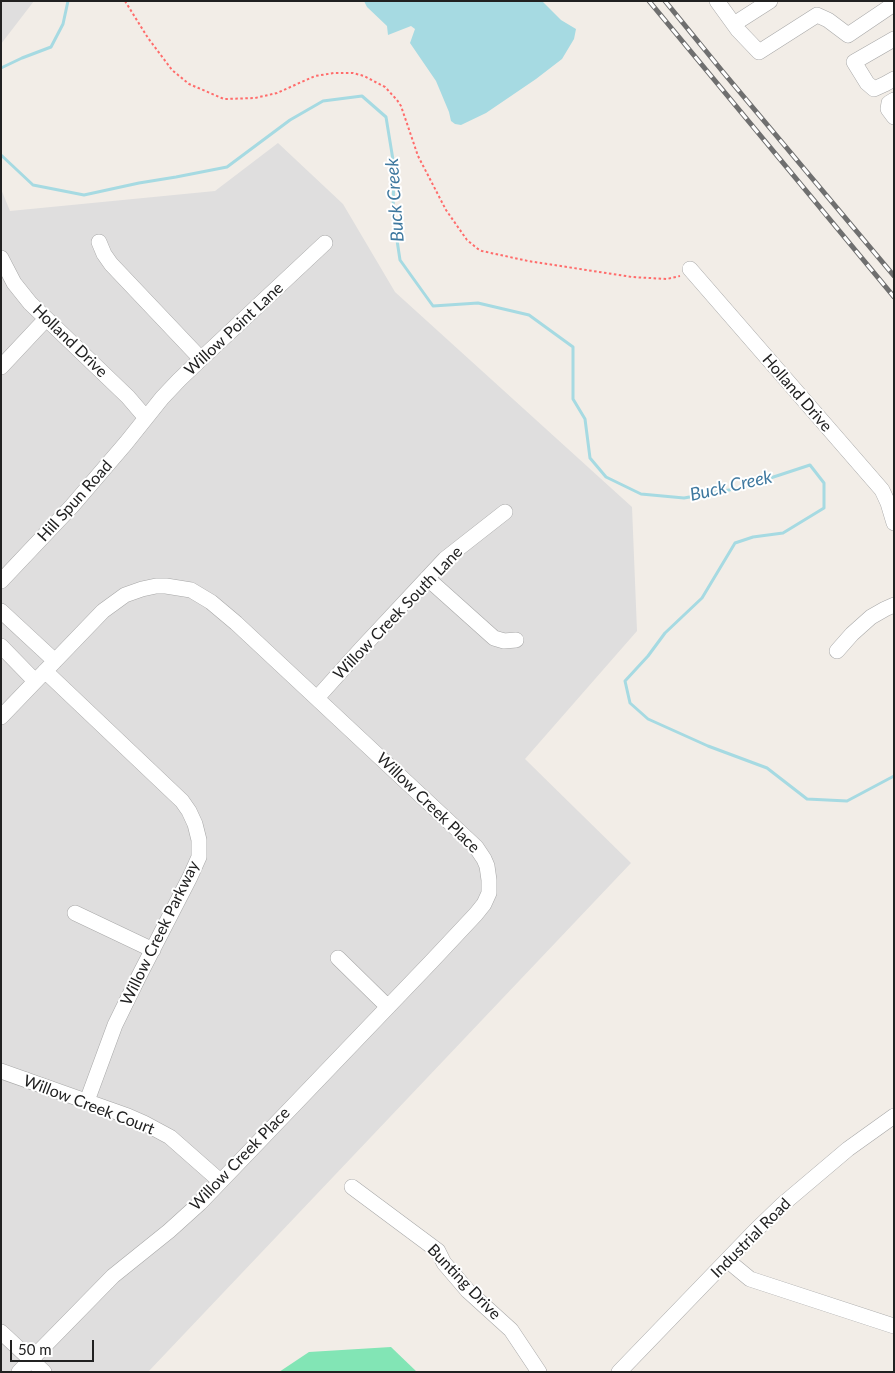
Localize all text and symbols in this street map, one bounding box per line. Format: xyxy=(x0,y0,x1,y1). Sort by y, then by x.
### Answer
water label: Buck Creek xyxy=(381,157,409,243)
street label: Willow Point Lane xyxy=(181,278,287,380)
street label: Holland Drive xyxy=(29,301,111,381)
street label: Holland Drive xyxy=(758,350,836,436)
street label: Hill Spun Road xyxy=(34,456,116,546)
water label: Buck Creek xyxy=(688,466,774,506)
street label: Willow Creek South Lane xyxy=(329,542,467,684)
street label: Willow Creek Place xyxy=(372,749,484,857)
street label: Willow Creek Parkway xyxy=(117,858,203,1008)
street label: Willow Creek Court xyxy=(21,1071,157,1139)
street label: Willow Creek Place xyxy=(186,1103,294,1215)
street label: Industrial Road xyxy=(707,1194,795,1282)
street label: Bunting Drive xyxy=(423,1240,505,1324)
scale bar xyxy=(12,1330,96,1362)
text: 50 m xyxy=(18,1340,52,1358)

